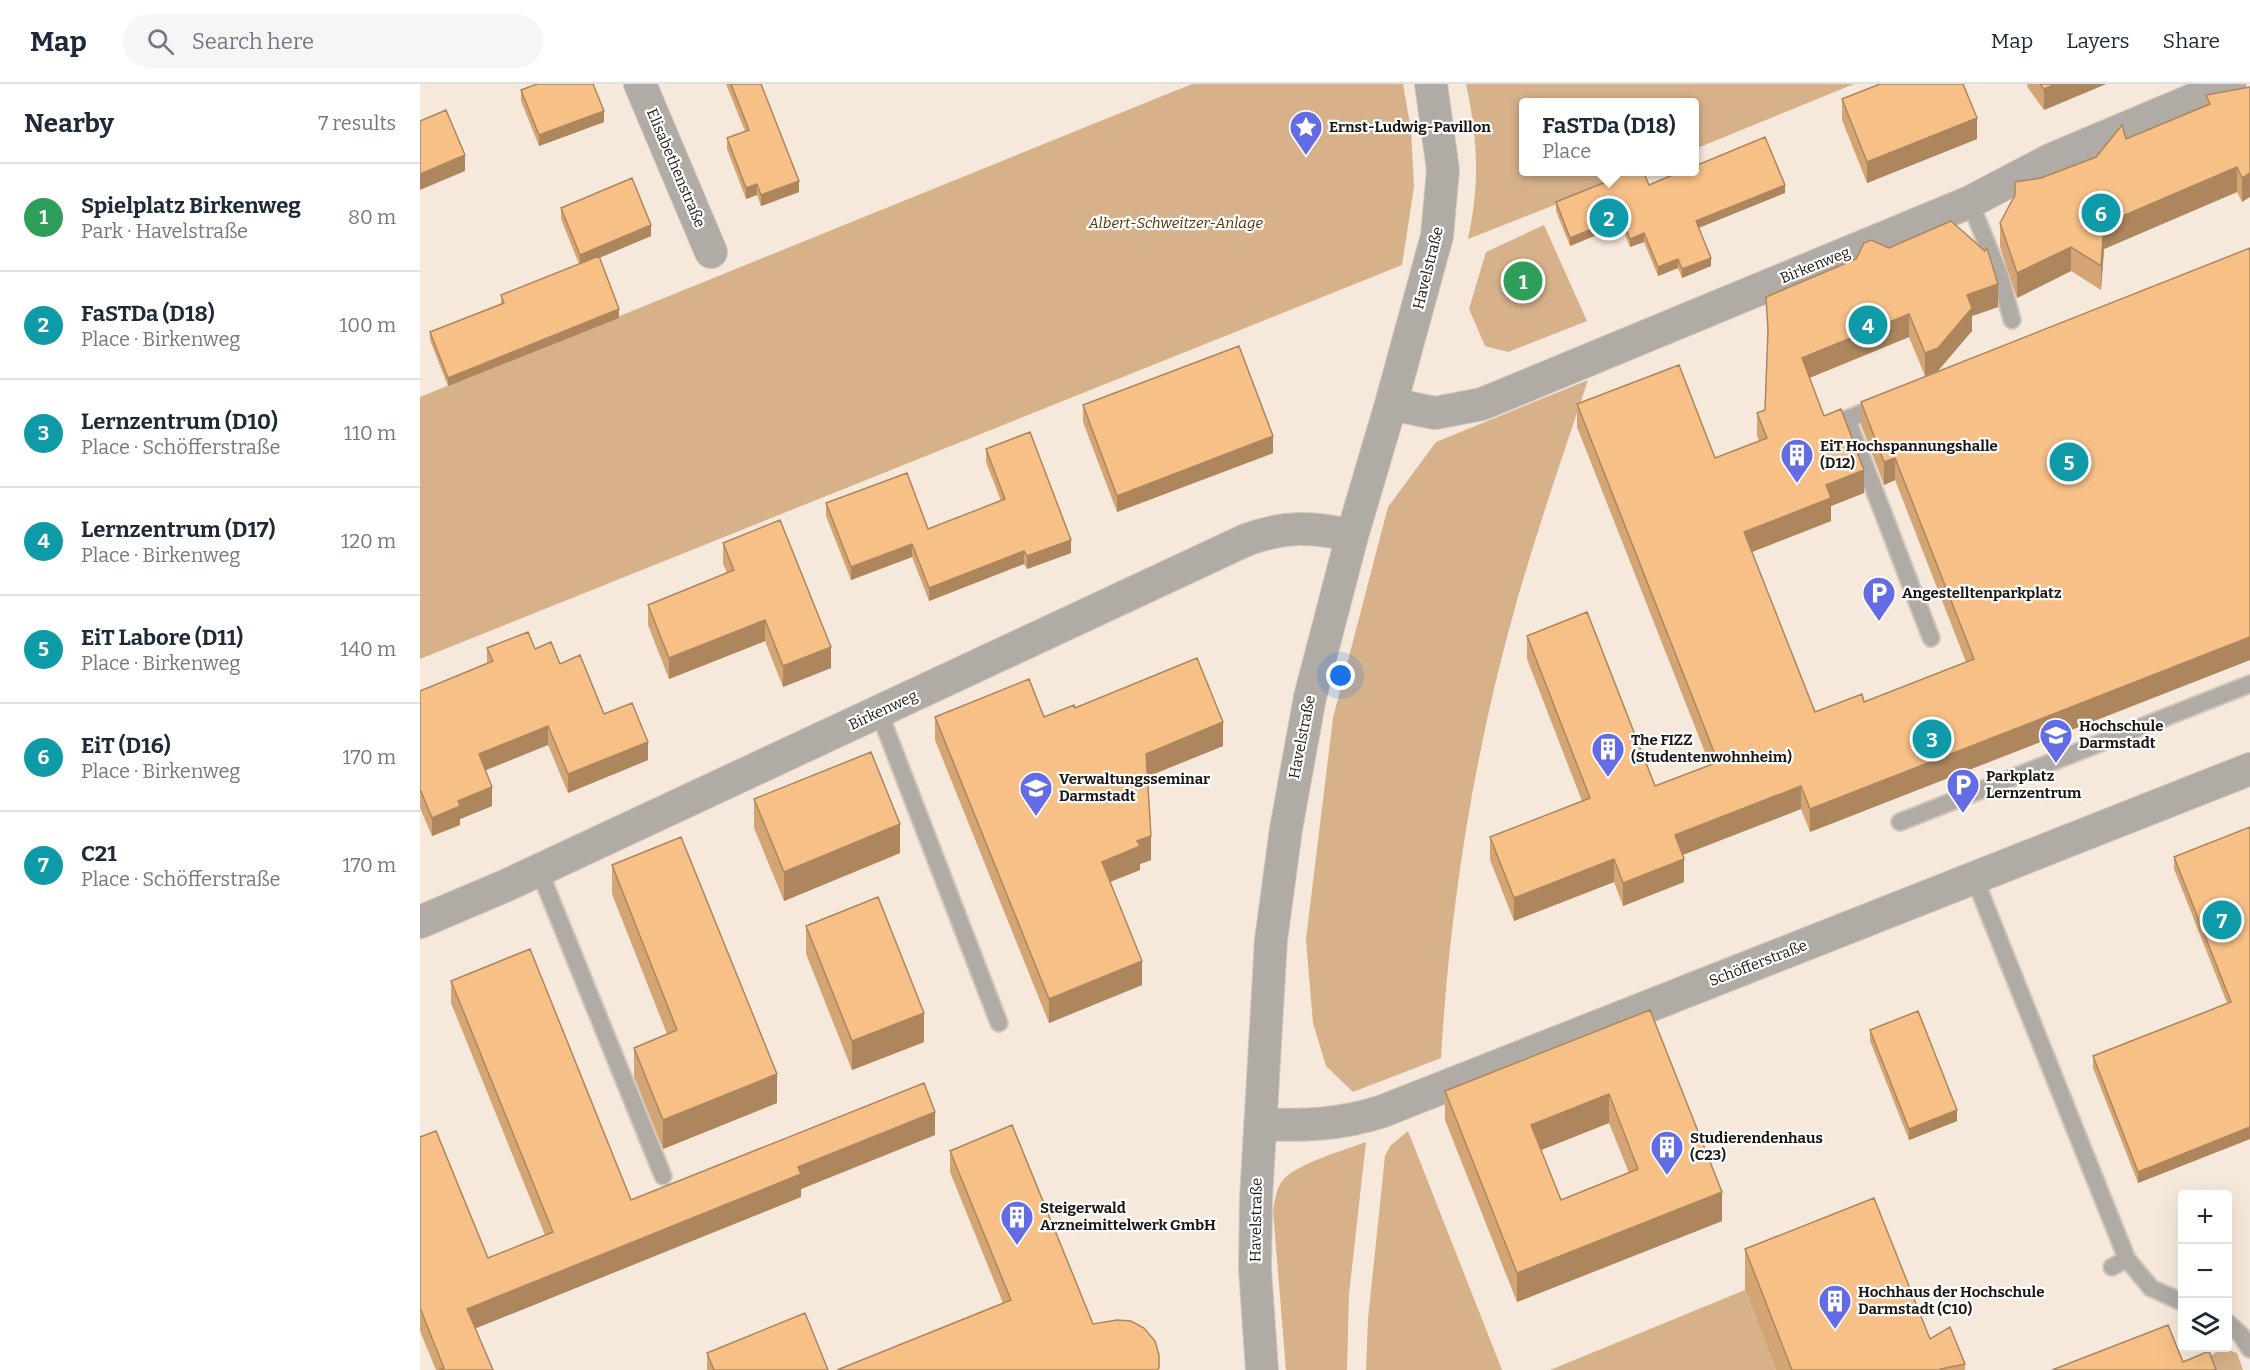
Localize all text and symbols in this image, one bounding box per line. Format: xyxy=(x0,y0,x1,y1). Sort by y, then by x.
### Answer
search box xyxy=(123,14,543,68)
text: Map xyxy=(30,25,87,58)
icon: search xyxy=(144,25,177,58)
text: Search here xyxy=(192,28,314,55)
text: Map xyxy=(1991,28,2033,54)
text: Layers xyxy=(2066,28,2130,54)
text: Share xyxy=(2163,28,2220,54)
popup xyxy=(1519,98,1699,176)
street label: Elisabethenstraße xyxy=(643,106,709,230)
text: Nearby xyxy=(24,108,114,139)
place icon: Ernst-Ludwig-Pavillon xyxy=(1288,109,1324,156)
text: 7 results xyxy=(318,111,396,135)
text: FaSTDa (D18) xyxy=(1542,112,1676,139)
place label: Ernst-Ludwig-Pavillon xyxy=(1329,118,1491,136)
text: Place xyxy=(1542,139,1591,163)
pin: 6 xyxy=(2082,190,2120,236)
text: Spielplatz Birkenweg xyxy=(81,192,301,219)
pin: 2 xyxy=(1590,196,1628,240)
text: 1 xyxy=(39,205,48,229)
text: 80 m xyxy=(348,205,396,229)
park label: Albert-Schweitzer-Anlage xyxy=(1088,214,1264,232)
text: Park · Havelstraße xyxy=(81,219,248,243)
street label: Havelstraße xyxy=(1409,225,1447,311)
street label: Birkenweg xyxy=(1777,243,1853,287)
pin: 1 xyxy=(1504,258,1542,304)
text: FaSTDa (D18) xyxy=(81,300,215,327)
pin: 4 xyxy=(1848,302,1888,348)
text: 2 xyxy=(38,313,49,337)
text: 100 m xyxy=(339,313,396,337)
text: Place · Birkenweg xyxy=(81,327,241,351)
text: Lernzentrum (D10) xyxy=(81,408,278,435)
text: 3 xyxy=(38,421,49,445)
text: 110 m xyxy=(344,421,396,445)
text: Place · Schöfferstraße xyxy=(81,435,280,459)
building icon: EiT Hochspannungshalle (D12) xyxy=(1779,437,1815,484)
place label: EiT Hochspannungshalle (D12) xyxy=(1820,437,1998,472)
pin: 5 xyxy=(2050,440,2088,484)
text: Lernzentrum (D17) xyxy=(81,516,275,543)
text: 4 xyxy=(37,529,50,553)
text: 120 m xyxy=(341,529,396,553)
text: Place · Birkenweg xyxy=(81,543,241,567)
parking icon: Angestelltenparkplatz xyxy=(1861,575,1897,622)
place label: Angestelltenparkplatz xyxy=(1902,584,2062,602)
text: EiT Labore (D11) xyxy=(81,624,243,651)
text: 5 xyxy=(38,637,49,661)
text: 140 m xyxy=(340,637,396,661)
text: Place · Birkenweg xyxy=(81,651,241,675)
your location xyxy=(1326,661,1355,690)
street label: Birkenweg xyxy=(846,686,920,734)
street label: Havelstraße xyxy=(1285,694,1319,780)
pin: 3 xyxy=(1912,716,1952,762)
school or university icon: Hochschule Darmstadt xyxy=(2038,717,2074,764)
place label: Hochschule Darmstadt xyxy=(2079,717,2163,752)
building icon: The FIZZ (Studentenwohnheim) xyxy=(1590,731,1626,778)
place label: The FIZZ (Studentenwohnheim) xyxy=(1631,731,1792,766)
text: EiT (D16) xyxy=(81,732,171,759)
text: 6 xyxy=(38,745,49,769)
text: 170 m xyxy=(343,745,396,769)
text: Place · Birkenweg xyxy=(81,759,241,783)
parking icon: Parkplatz Lernzentrum xyxy=(1945,767,1981,814)
place label: Parkplatz Lernzentrum xyxy=(1986,767,2082,802)
school or university icon: Verwaltungsseminar Darmstadt xyxy=(1018,770,1054,817)
place label: Verwaltungsseminar Darmstadt xyxy=(1059,770,1210,805)
text: C21 xyxy=(81,840,117,867)
text: 7 xyxy=(38,853,49,877)
text: 170 m xyxy=(343,853,396,877)
text: Place · Schöfferstraße xyxy=(81,867,280,891)
pin: 7 xyxy=(2202,898,2242,942)
street label: Schöfferstraße xyxy=(1706,936,1810,990)
building icon: Studierendenhaus (C23) xyxy=(1649,1129,1685,1176)
place label: Studierendenhaus (C23) xyxy=(1690,1129,1823,1164)
street label: Havelstraße xyxy=(1246,1178,1266,1262)
map controls xyxy=(2178,1190,2232,1352)
button: + xyxy=(2178,1190,2232,1244)
building icon: Steigerwald Arzneimittelwerk GmbH xyxy=(999,1199,1035,1246)
place label: Steigerwald Arzneimittelwerk GmbH xyxy=(1040,1199,1216,1234)
button: − xyxy=(2178,1244,2232,1298)
building icon: Hochhaus der Hochschule Darmstadt (C10) xyxy=(1817,1283,1853,1330)
place label: Hochhaus der Hochschule Darmstadt (C10) xyxy=(1858,1283,2044,1318)
button: layers xyxy=(2178,1298,2232,1352)

